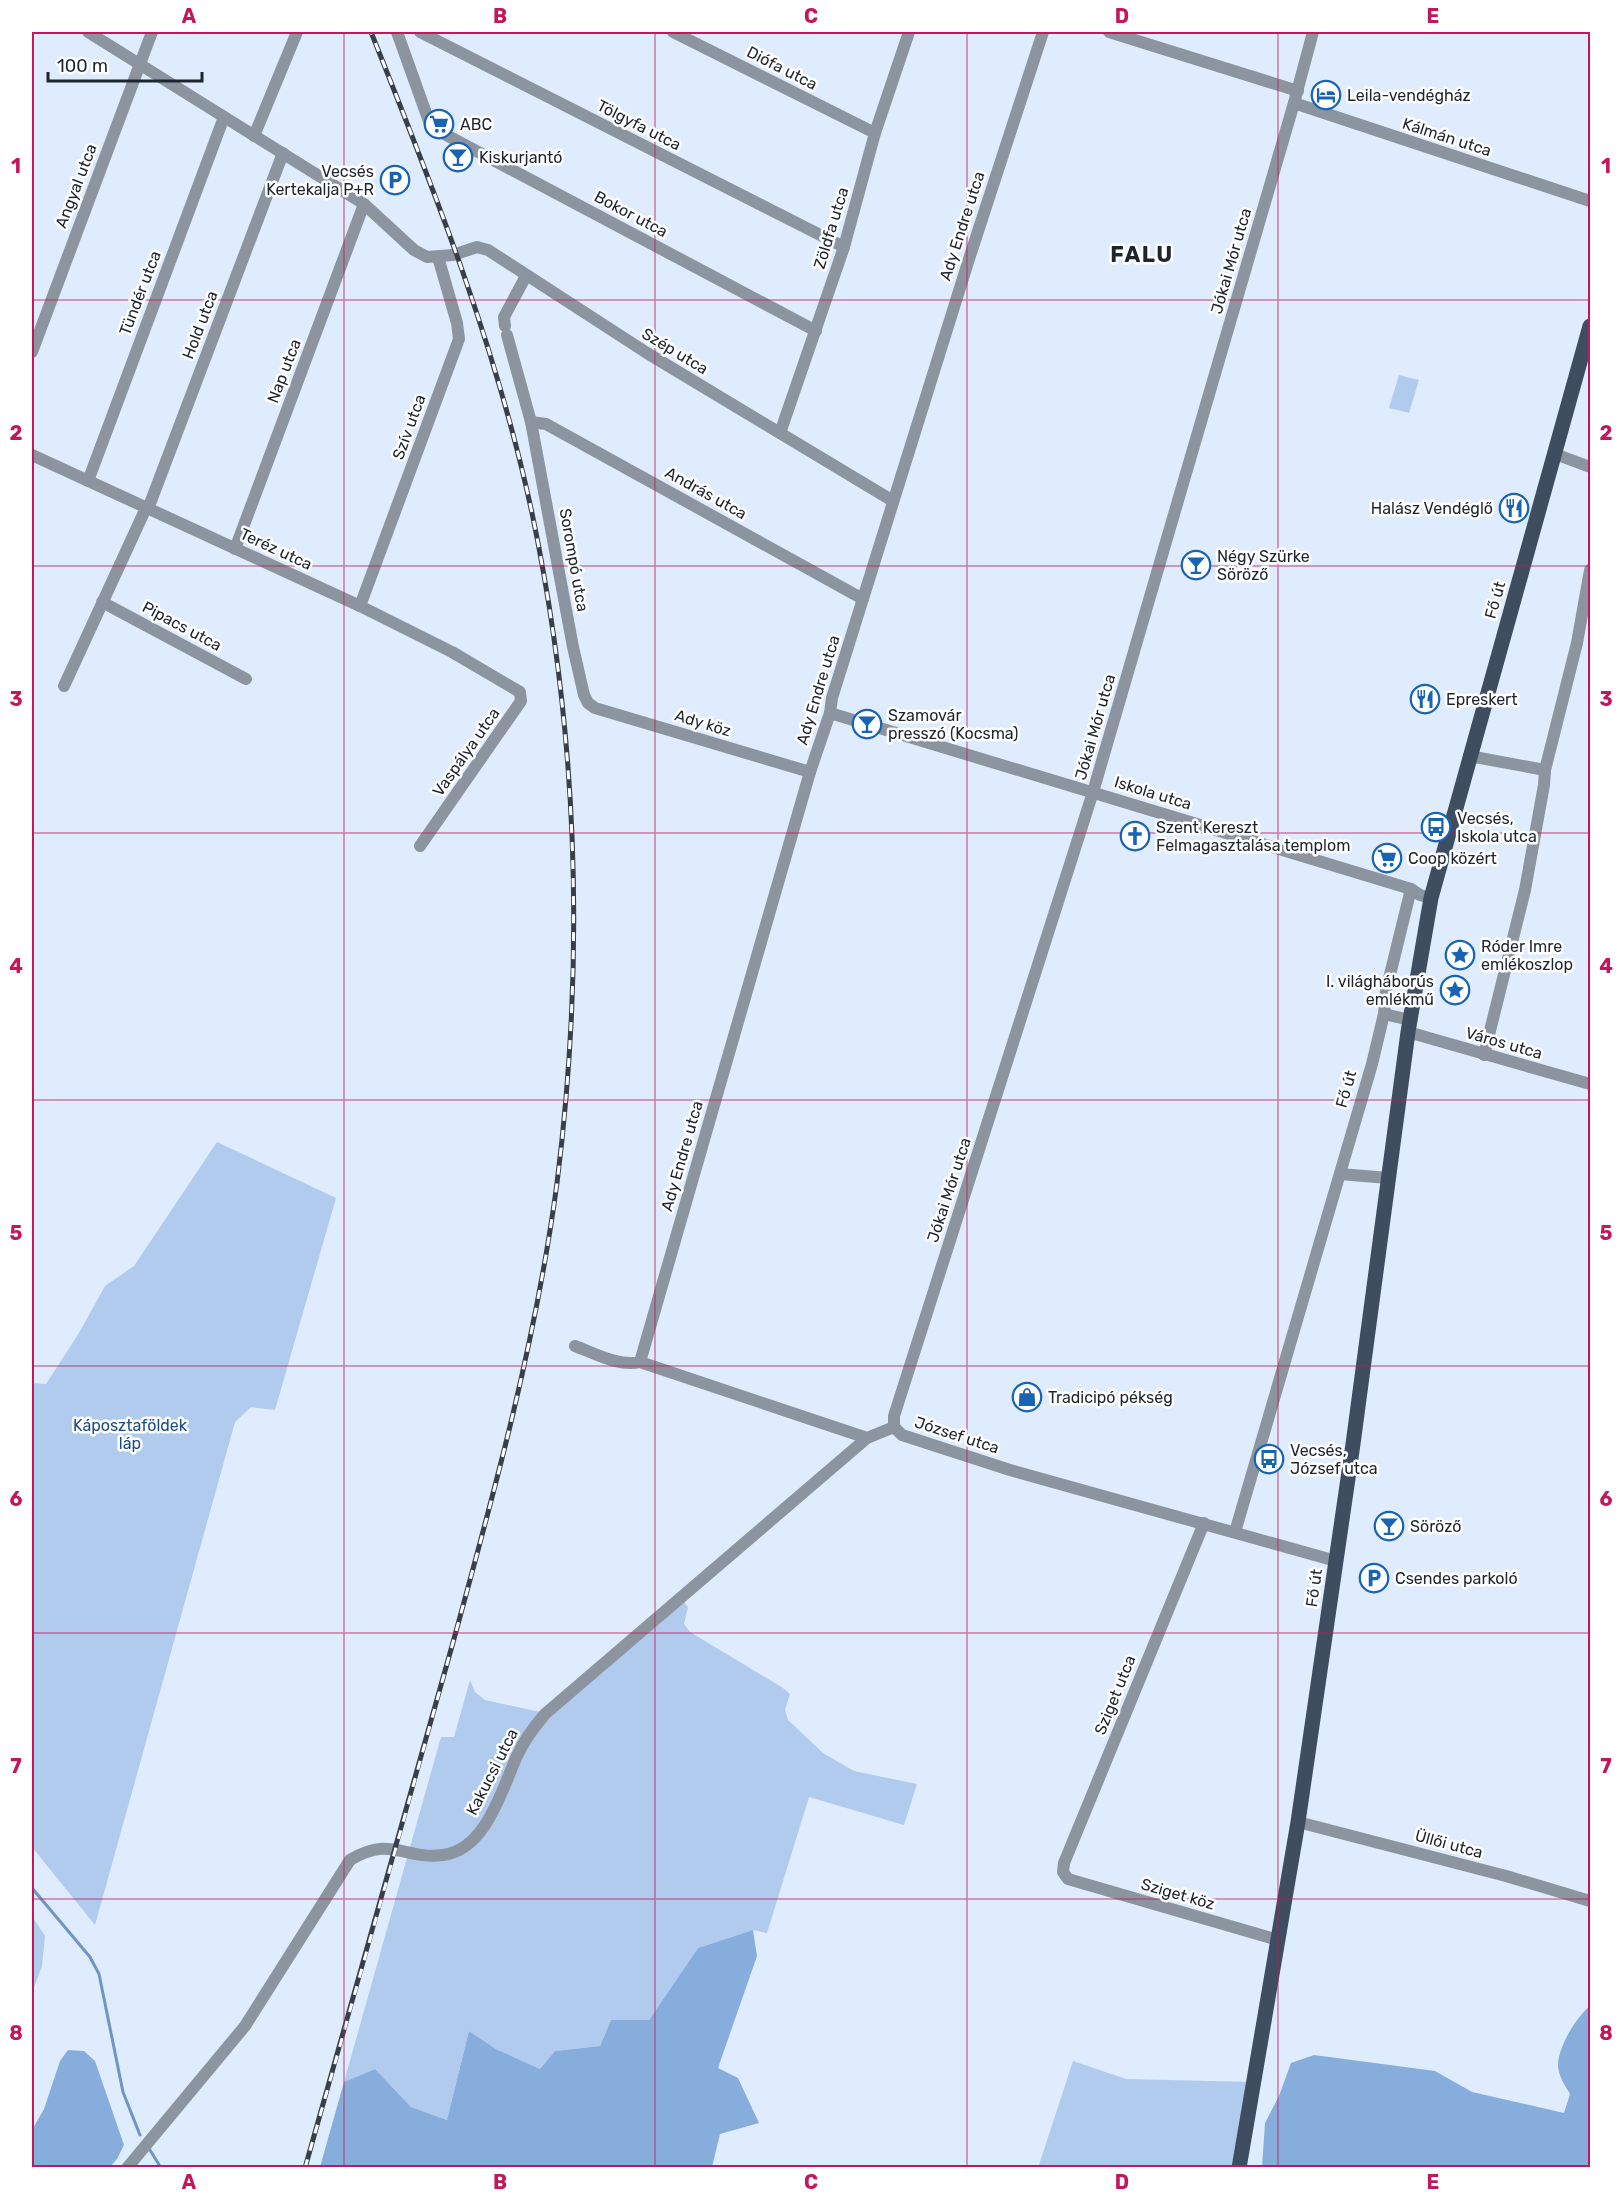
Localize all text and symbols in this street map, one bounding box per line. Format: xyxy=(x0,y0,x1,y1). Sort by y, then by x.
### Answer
text: A xyxy=(182,4,197,28)
text: B xyxy=(493,4,507,28)
text: C xyxy=(804,4,818,28)
text: D xyxy=(1115,4,1129,28)
text: E xyxy=(1427,4,1439,28)
street label: Diófa utca xyxy=(744,42,820,94)
scale bar xyxy=(48,45,202,83)
text: 100 m xyxy=(57,55,108,77)
hotel icon: Leila-vendégház xyxy=(1310,79,1342,111)
place label: Leila-vendégház xyxy=(1347,86,1471,105)
street label: Tölgyfa utca xyxy=(594,96,684,154)
supermarket icon: ABC xyxy=(423,108,455,140)
street label: Kálmán utca xyxy=(1400,114,1494,160)
place label: ABC xyxy=(460,115,492,134)
street label: Angyal utca xyxy=(51,141,101,231)
bar icon: Kiskurjantó xyxy=(442,141,474,173)
place label: Kiskurjantó xyxy=(479,148,563,167)
text: 1 xyxy=(11,154,21,178)
text: 1 xyxy=(1601,154,1611,178)
place label: Vecsés Kertekalja P+R xyxy=(266,162,374,199)
parking icon: Vecsés Kertekalja P+R xyxy=(379,164,411,196)
street label: Ady Endre utca xyxy=(935,169,989,283)
street label: Zöldfa utca xyxy=(810,185,852,271)
street label: Bokor utca xyxy=(591,187,671,241)
street label: Jókai Mór utca xyxy=(1207,206,1255,316)
district label: FALU xyxy=(1110,241,1174,268)
street label: Tündér utca xyxy=(115,248,165,338)
street label: Hold utca xyxy=(178,288,222,362)
street label: Szép utca xyxy=(638,324,712,378)
street label: Nap utca xyxy=(263,336,305,406)
street label: Szív utca xyxy=(388,392,430,462)
text: 2 xyxy=(10,421,23,445)
text: 2 xyxy=(1600,421,1613,445)
street label: András utca xyxy=(662,463,750,523)
restaurant icon: Halász Vendéglő xyxy=(1498,492,1530,524)
place label: Halász Vendéglő xyxy=(1371,499,1493,518)
street label: Sorompó utca xyxy=(556,507,592,613)
street label: Teréz utca xyxy=(237,524,315,574)
place label: Négy Szürke Söröző xyxy=(1217,547,1310,584)
bar icon: Négy Szürke Söröző xyxy=(1180,549,1212,581)
street label: Fő út xyxy=(1481,579,1509,621)
street label: Pipacs utca xyxy=(139,597,225,655)
street label: Ady Endre utca xyxy=(792,633,844,747)
street label: Jókai Mór utca xyxy=(1071,672,1119,782)
restaurant icon: Epreskert xyxy=(1409,683,1441,715)
text: 3 xyxy=(9,687,23,711)
text: 3 xyxy=(1599,687,1613,711)
place label: Epreskert xyxy=(1446,690,1517,709)
street label: Vaspálya utca xyxy=(428,704,504,800)
street label: Ady köz xyxy=(673,705,733,741)
place label: Szamovár presszó (Kocsma) xyxy=(888,706,1019,743)
bar icon: Szamovár presszó (Kocsma) xyxy=(851,708,883,740)
street label: Iskola utca xyxy=(1112,772,1194,814)
place label: Vecsés, Iskola utca xyxy=(1457,809,1537,846)
bus stop icon: Vecsés, Iskola utca xyxy=(1420,811,1452,843)
place label: Szent Kereszt Felmagasztalása templom xyxy=(1156,818,1350,855)
church icon: Szent Kereszt Felmagasztalása templom xyxy=(1119,820,1151,852)
supermarket icon: Coop közért xyxy=(1371,842,1403,874)
place label: Coop közért xyxy=(1408,849,1497,868)
place label: Róder Imre emlékoszlop xyxy=(1481,937,1573,974)
place icon: Róder Imre emlékoszlop xyxy=(1444,939,1476,971)
text: 4 xyxy=(9,954,23,978)
text: 4 xyxy=(1599,954,1613,978)
place label: I. világháborús emlékmű xyxy=(1326,972,1434,1009)
place icon: I. világháborús emlékmű xyxy=(1439,974,1471,1006)
street label: Város utca xyxy=(1463,1023,1545,1063)
street label: Fő út xyxy=(1332,1068,1360,1110)
street label: Ady Endre utca xyxy=(657,1099,707,1213)
street label: Jókai Mór utca xyxy=(923,1135,975,1245)
text: 5 xyxy=(10,1221,23,1245)
text: 5 xyxy=(1600,1221,1613,1245)
shop icon: Tradicipó pékség xyxy=(1011,1381,1043,1413)
place label: Tradicipó pékség xyxy=(1048,1388,1173,1407)
street label: József utca xyxy=(912,1412,1002,1458)
park label: Káposztaföldek láp xyxy=(73,1416,188,1453)
place label: Vecsés, József utca xyxy=(1290,1441,1378,1478)
bus stop icon: Vecsés, József utca xyxy=(1253,1443,1285,1475)
text: 6 xyxy=(9,1487,23,1511)
text: 6 xyxy=(1599,1487,1613,1511)
bar icon: Söröző xyxy=(1373,1510,1405,1542)
place label: Söröző xyxy=(1410,1517,1461,1536)
parking icon: Csendes parkoló xyxy=(1358,1562,1390,1594)
street label: Fő út xyxy=(1302,1568,1326,1608)
place label: Csendes parkoló xyxy=(1395,1569,1518,1588)
street label: Sziget utca xyxy=(1090,1652,1140,1738)
street label: Kakucsi utca xyxy=(462,1726,522,1818)
text: 7 xyxy=(10,1754,22,1778)
text: 7 xyxy=(1600,1754,1612,1778)
street label: Üllői utca xyxy=(1413,1826,1485,1862)
street label: Sziget köz xyxy=(1139,1874,1217,1914)
text: 8 xyxy=(9,2021,23,2045)
text: 8 xyxy=(1599,2021,1613,2045)
text: A xyxy=(182,2170,197,2194)
text: B xyxy=(493,2170,507,2194)
text: C xyxy=(804,2170,818,2194)
text: D xyxy=(1115,2170,1129,2194)
text: E xyxy=(1427,2170,1439,2194)

